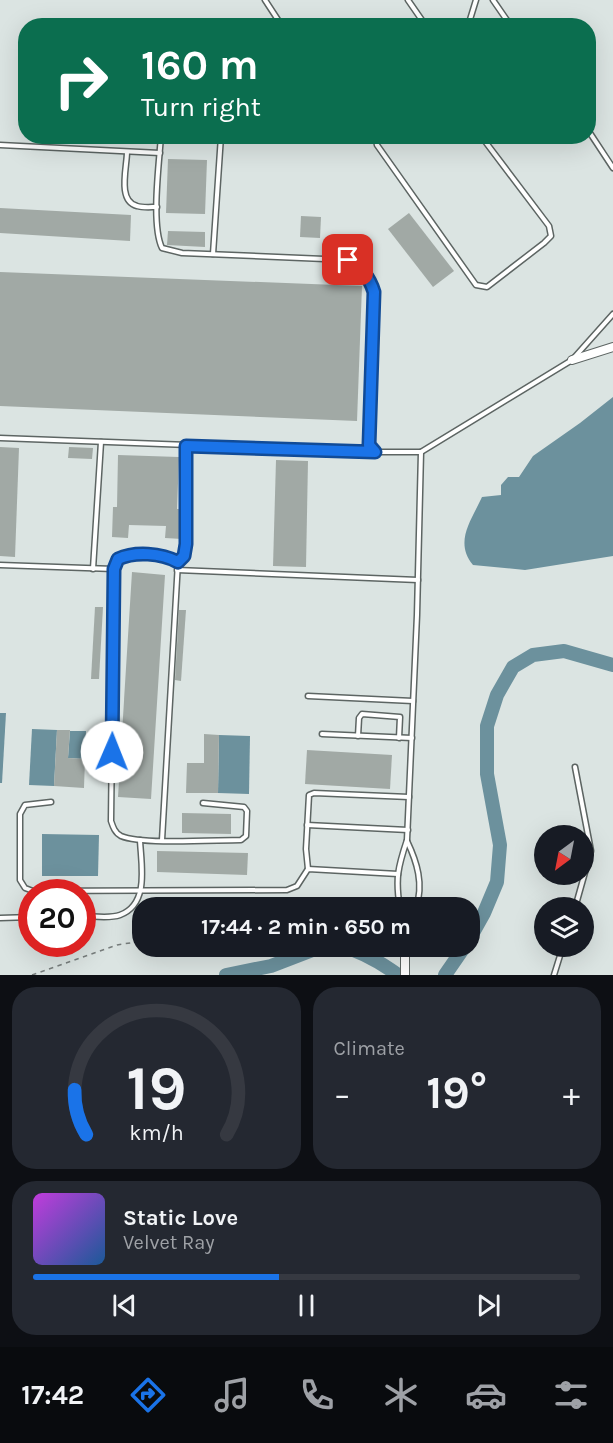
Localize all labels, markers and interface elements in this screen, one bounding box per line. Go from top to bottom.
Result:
text: 160 m [141,40,259,90]
icon: right [42,42,120,120]
text: Turn right [141,91,261,123]
pin [322,234,373,285]
icon: arrive [331,243,364,276]
position arrow [80,720,144,784]
north arrow [534,825,594,885]
map controls [534,825,594,957]
speed limit sign: 20 [18,879,96,957]
button: layers [534,897,594,957]
text: 17:44 · 2 min · 650 m [201,914,411,940]
text: Climate [334,1037,405,1060]
text: 19 [126,1052,186,1125]
text: 19° [426,1067,487,1119]
text: − [334,1075,351,1113]
text: + [563,1075,580,1113]
text: km/h [129,1120,183,1145]
text: Static Love [123,1205,238,1231]
text: Velvet Ray [123,1231,215,1254]
icon: previous [108,1289,141,1322]
icon: pause [290,1289,323,1322]
icon: next [472,1289,505,1322]
icon: directions [127,1374,169,1416]
icon: music [211,1374,253,1416]
icon: phone [296,1374,338,1416]
icon: climate [380,1374,422,1416]
icon: car [465,1374,507,1416]
icon: filters [550,1374,592,1416]
text: 17:42 [21,1379,84,1411]

